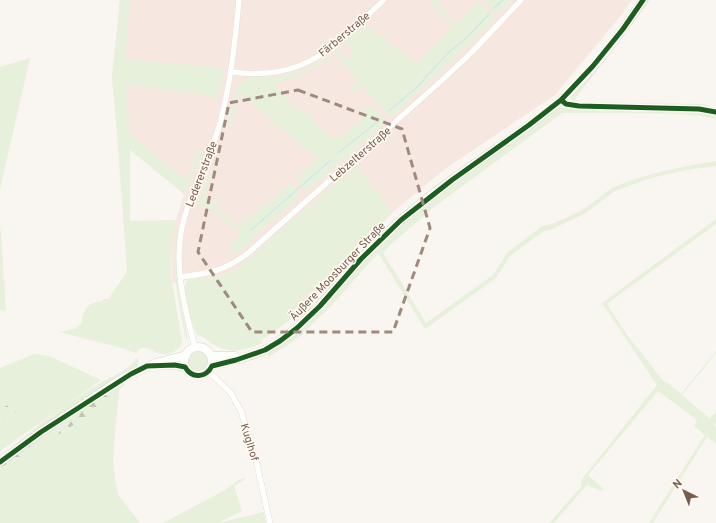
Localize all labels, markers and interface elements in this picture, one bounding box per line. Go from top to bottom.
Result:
street label: Färberstraße [316,9,373,60]
street label: Lebzelterstraße [327,124,394,185]
street label: Ledererstraße [183,139,221,209]
street label: Äußere Moosburger Straße [286,219,389,324]
street label: Kuglhof [237,422,261,463]
north arrow [664,471,704,511]
text: N [670,477,686,492]

